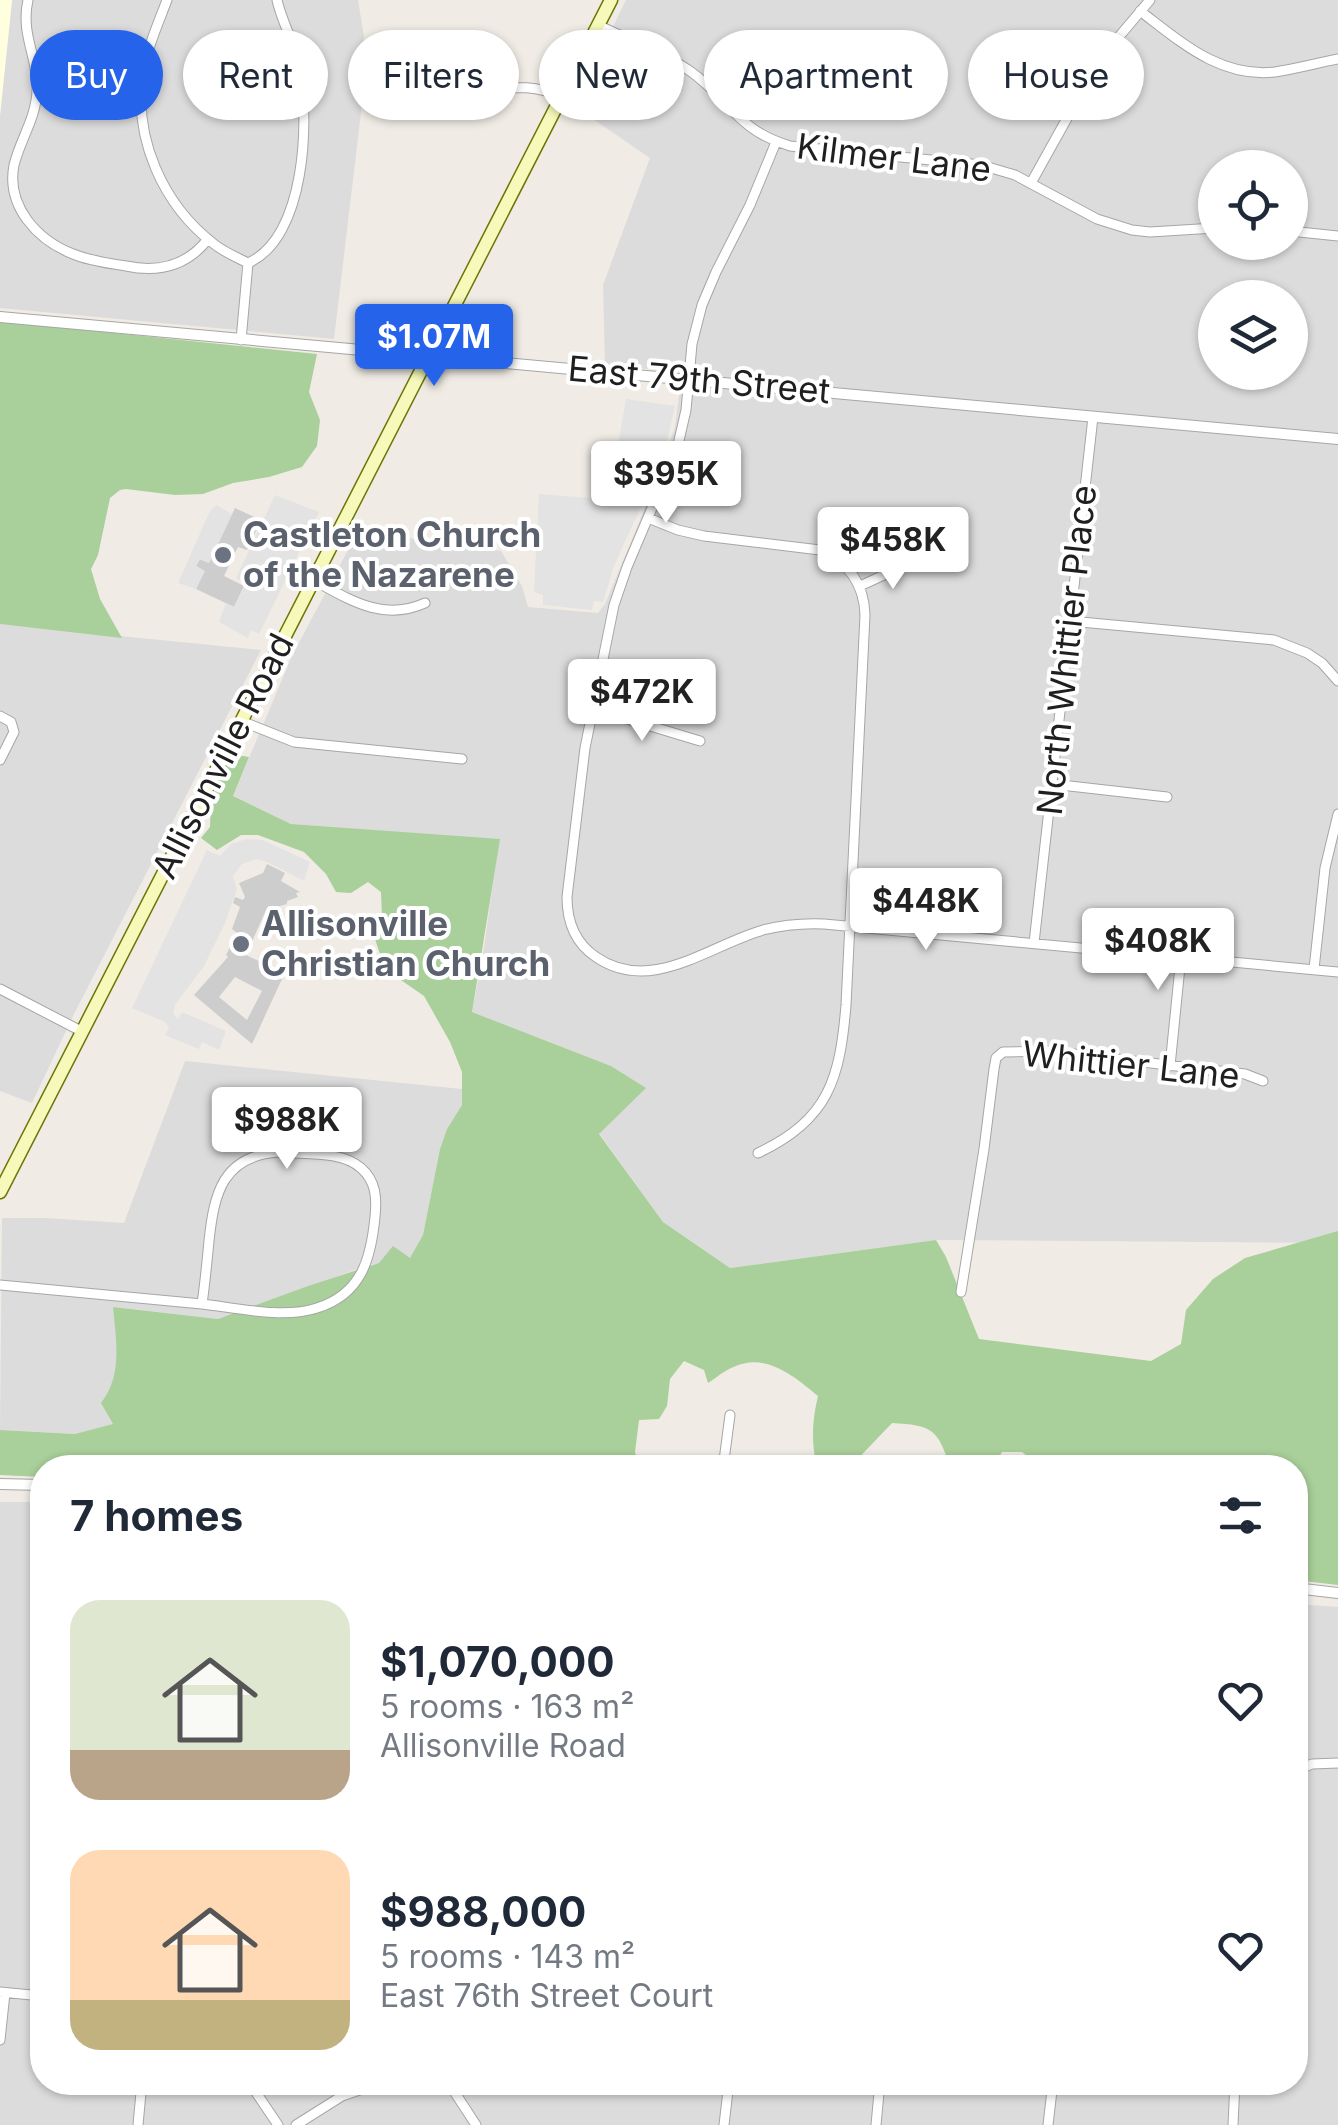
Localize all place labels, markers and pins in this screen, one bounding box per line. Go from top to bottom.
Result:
pin: $1.07M [353,304,515,389]
pin: $395K [596,441,736,526]
pin: $458K [823,507,963,592]
place label: Castleton Church of the Nazarene [243,513,541,595]
marker: Castleton Church of the Nazarene [212,544,234,566]
pin: $472K [572,659,712,744]
pin: $448K [856,868,996,953]
place label: Allisonville Christian Church [261,902,550,984]
pin: $408K [1088,908,1228,993]
marker: Allisonville Christian Church [230,933,252,955]
pin: $988K [217,1087,357,1172]

